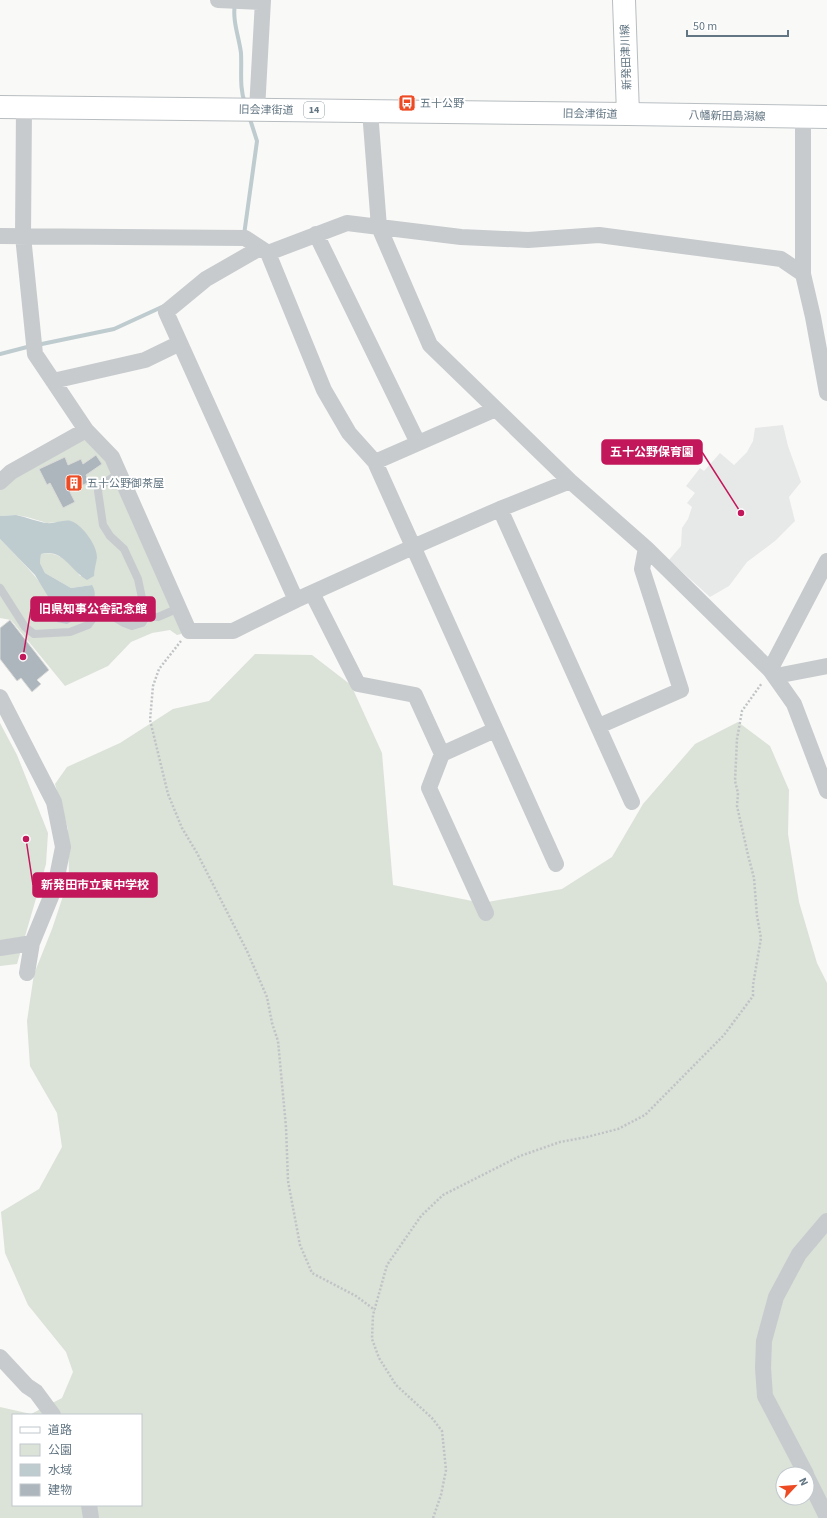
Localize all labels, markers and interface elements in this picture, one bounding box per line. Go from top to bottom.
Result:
scale bar [687,12,788,38]
text: 50 m [693,18,717,35]
street label: 新発田津川線 [617,24,635,90]
bus stop icon: 五十公野 [397,93,417,113]
place label: 五十公野 [420,96,464,111]
street label: 旧会津街道 [238,102,294,118]
road number: 14 [304,102,324,118]
street label: 旧会津街道 [562,106,618,122]
street label: 八幡新田島潟線 [688,108,766,124]
callout: 五十公野保育園 [602,440,702,464]
text: 五十公野保育園 [610,444,694,461]
building icon: 五十公野御茶屋 [64,473,84,493]
place label: 五十公野御茶屋 [87,476,164,491]
callout: 旧県知事公舎記念館 [31,597,155,621]
text: 旧県知事公舎記念館 [39,601,147,618]
callout: 新発田市立東中学校 [33,873,157,897]
text: 新発田市立東中学校 [41,877,149,894]
legend [12,1414,142,1506]
text: 道路 [48,1422,72,1439]
text: 公園 [48,1442,72,1459]
text: 水域 [48,1462,72,1479]
north arrow [775,1466,815,1506]
text: N [795,1475,812,1488]
text: 建物 [48,1482,72,1499]

